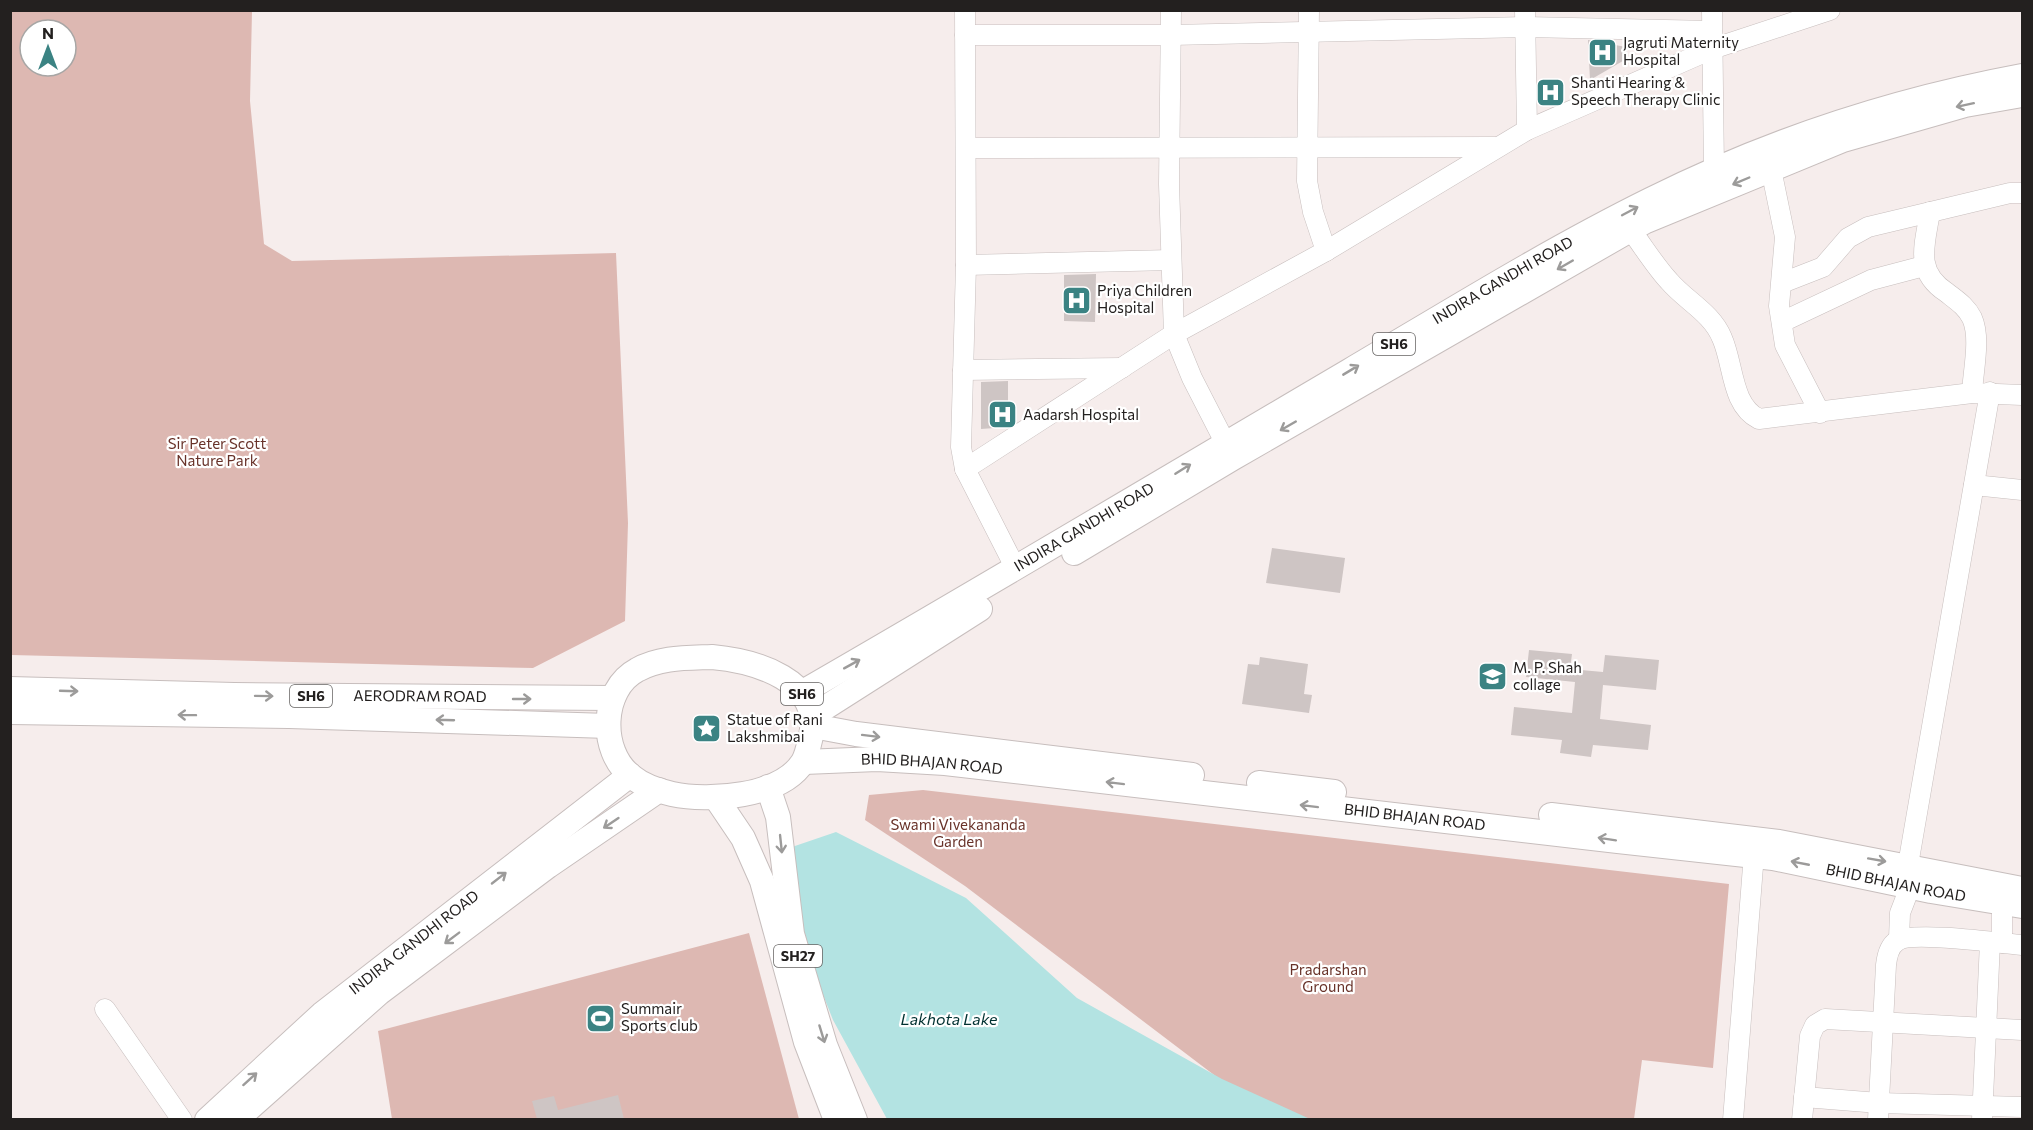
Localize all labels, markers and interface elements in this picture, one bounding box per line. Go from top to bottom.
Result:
north arrow [18,18,78,78]
text: N [42,23,54,42]
place label: Jagruti Maternity Hospital [1623,33,1739,68]
hospital icon: Jagruti Maternity Hospital [1586,36,1618,68]
place label: Shanti Hearing & Speech Therapy Clinic [1571,73,1720,108]
hospital icon: Shanti Hearing & Speech Therapy Clinic [1534,76,1566,108]
one-way arrow [1956,100,1975,111]
one-way arrow [1732,176,1751,187]
one-way arrow [1620,205,1638,216]
street label: INDIRA GANDHI ROAD [1429,232,1576,327]
one-way arrow [1557,260,1574,272]
place label: Priya Children Hospital [1097,281,1192,316]
hospital icon: Priya Children Hospital [1060,284,1092,316]
road number: SH6 [1373,333,1415,355]
one-way arrow [1342,363,1359,375]
hospital icon: Aadarsh Hospital [986,399,1018,431]
place label: Aadarsh Hospital [1023,405,1139,423]
one-way arrow [1280,421,1297,433]
park label: Sir Peter Scott Nature Park [168,434,266,469]
one-way arrow [1174,463,1191,475]
street label: INDIRA GANDHI ROAD [1011,478,1157,575]
one-way arrow [843,658,860,670]
place label: M. P. Shah collage [1513,658,1582,693]
school or university icon: M. P. Shah collage [1476,661,1508,693]
road number: SH6 [781,683,823,705]
one-way arrow [58,685,78,697]
road number: SH6 [290,685,332,707]
street label: AERODRAM ROAD [353,686,487,705]
one-way arrow [253,690,273,702]
one-way arrow [511,693,531,705]
one-way arrow [178,709,198,721]
place label: Statue of Rani Lakshmibai [727,710,823,745]
place icon: Statue of Rani Lakshmibai [690,713,722,745]
one-way arrow [435,715,455,726]
one-way arrow [860,731,880,742]
street label: BHID BHAJAN ROAD [860,749,1004,778]
one-way arrow [1106,777,1126,788]
street label: BHID BHAJAN ROAD [1343,799,1487,834]
one-way arrow [1299,800,1319,811]
park label: Swami Vivekananda Garden [891,815,1025,850]
one-way arrow [602,817,619,830]
one-way arrow [776,833,787,853]
one-way arrow [1597,834,1617,845]
one-way arrow [1867,855,1886,866]
one-way arrow [1791,857,1810,868]
street label: BHID BHAJAN ROAD [1824,859,1967,905]
one-way arrow [491,872,507,885]
street label: INDIRA GANDHI ROAD [345,886,482,998]
one-way arrow [445,931,461,944]
road number: SH27 [774,945,822,967]
park label: Pradarshan Ground [1289,960,1367,995]
place label: Summair Sports club [621,999,698,1034]
sports icon: Summair Sports club [584,1002,616,1034]
water label: Lakhota Lake [901,1009,998,1028]
one-way arrow [817,1024,828,1043]
one-way arrow [242,1072,257,1086]

